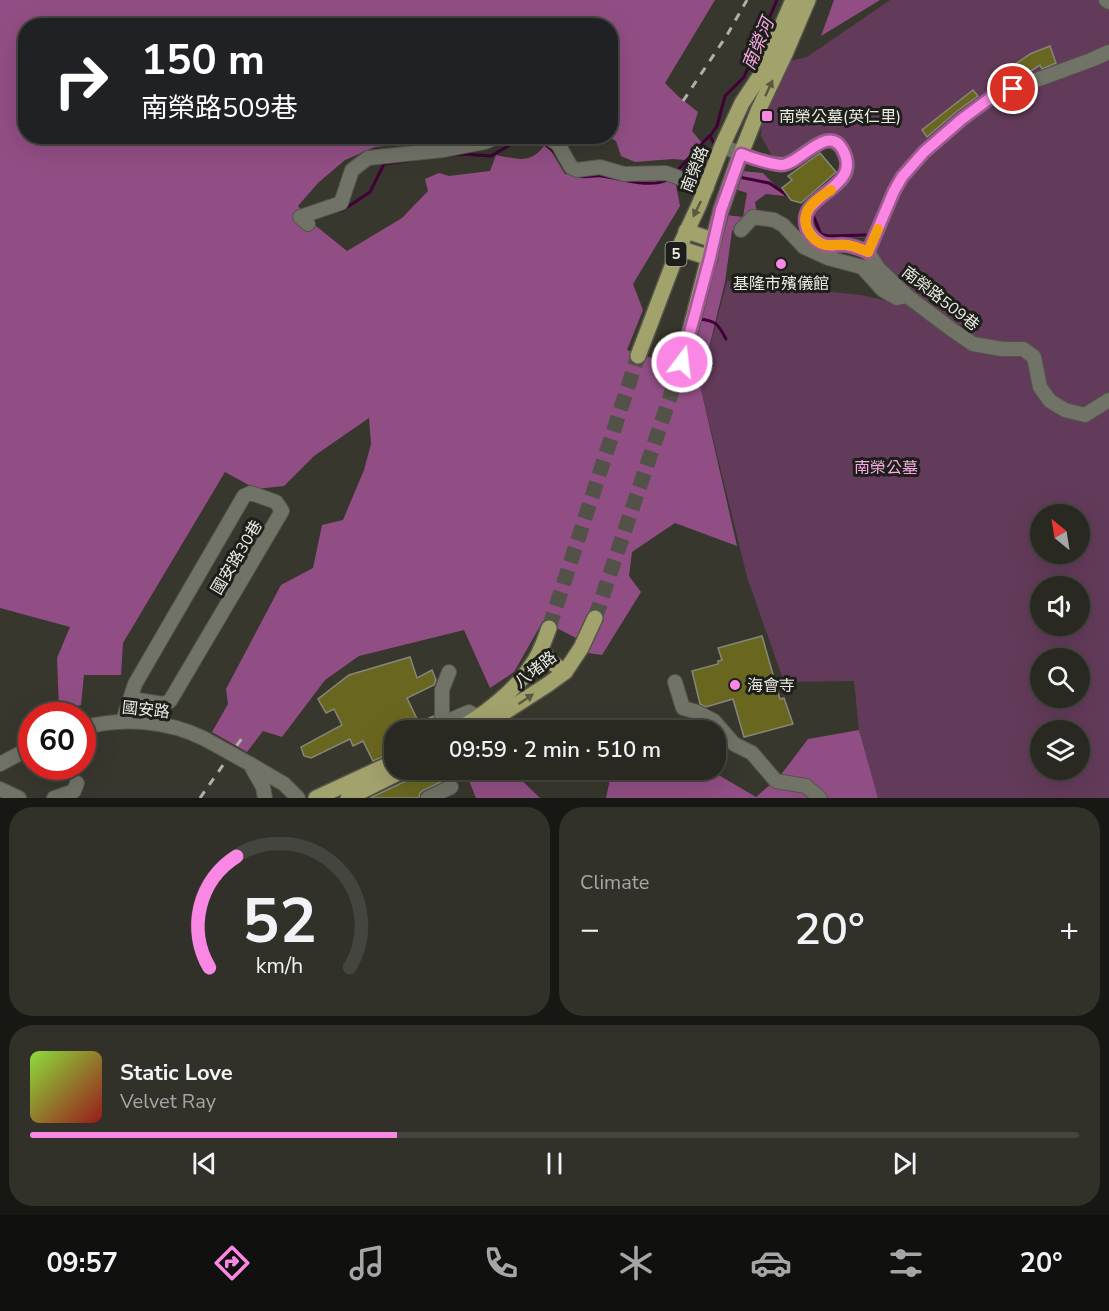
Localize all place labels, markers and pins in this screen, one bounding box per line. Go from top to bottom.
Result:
pin [987,63,1038,114]
place label: 南榮公墓(英仁里) [779,106,901,128]
marker: 南榮公墓(英仁里) [760,109,774,123]
marker: 基隆市殯儀館 [774,257,788,271]
place label: 基隆市殯儀館 [733,273,829,295]
place label: 海會寺 [747,675,795,697]
marker: 海會寺 [728,678,742,692]

